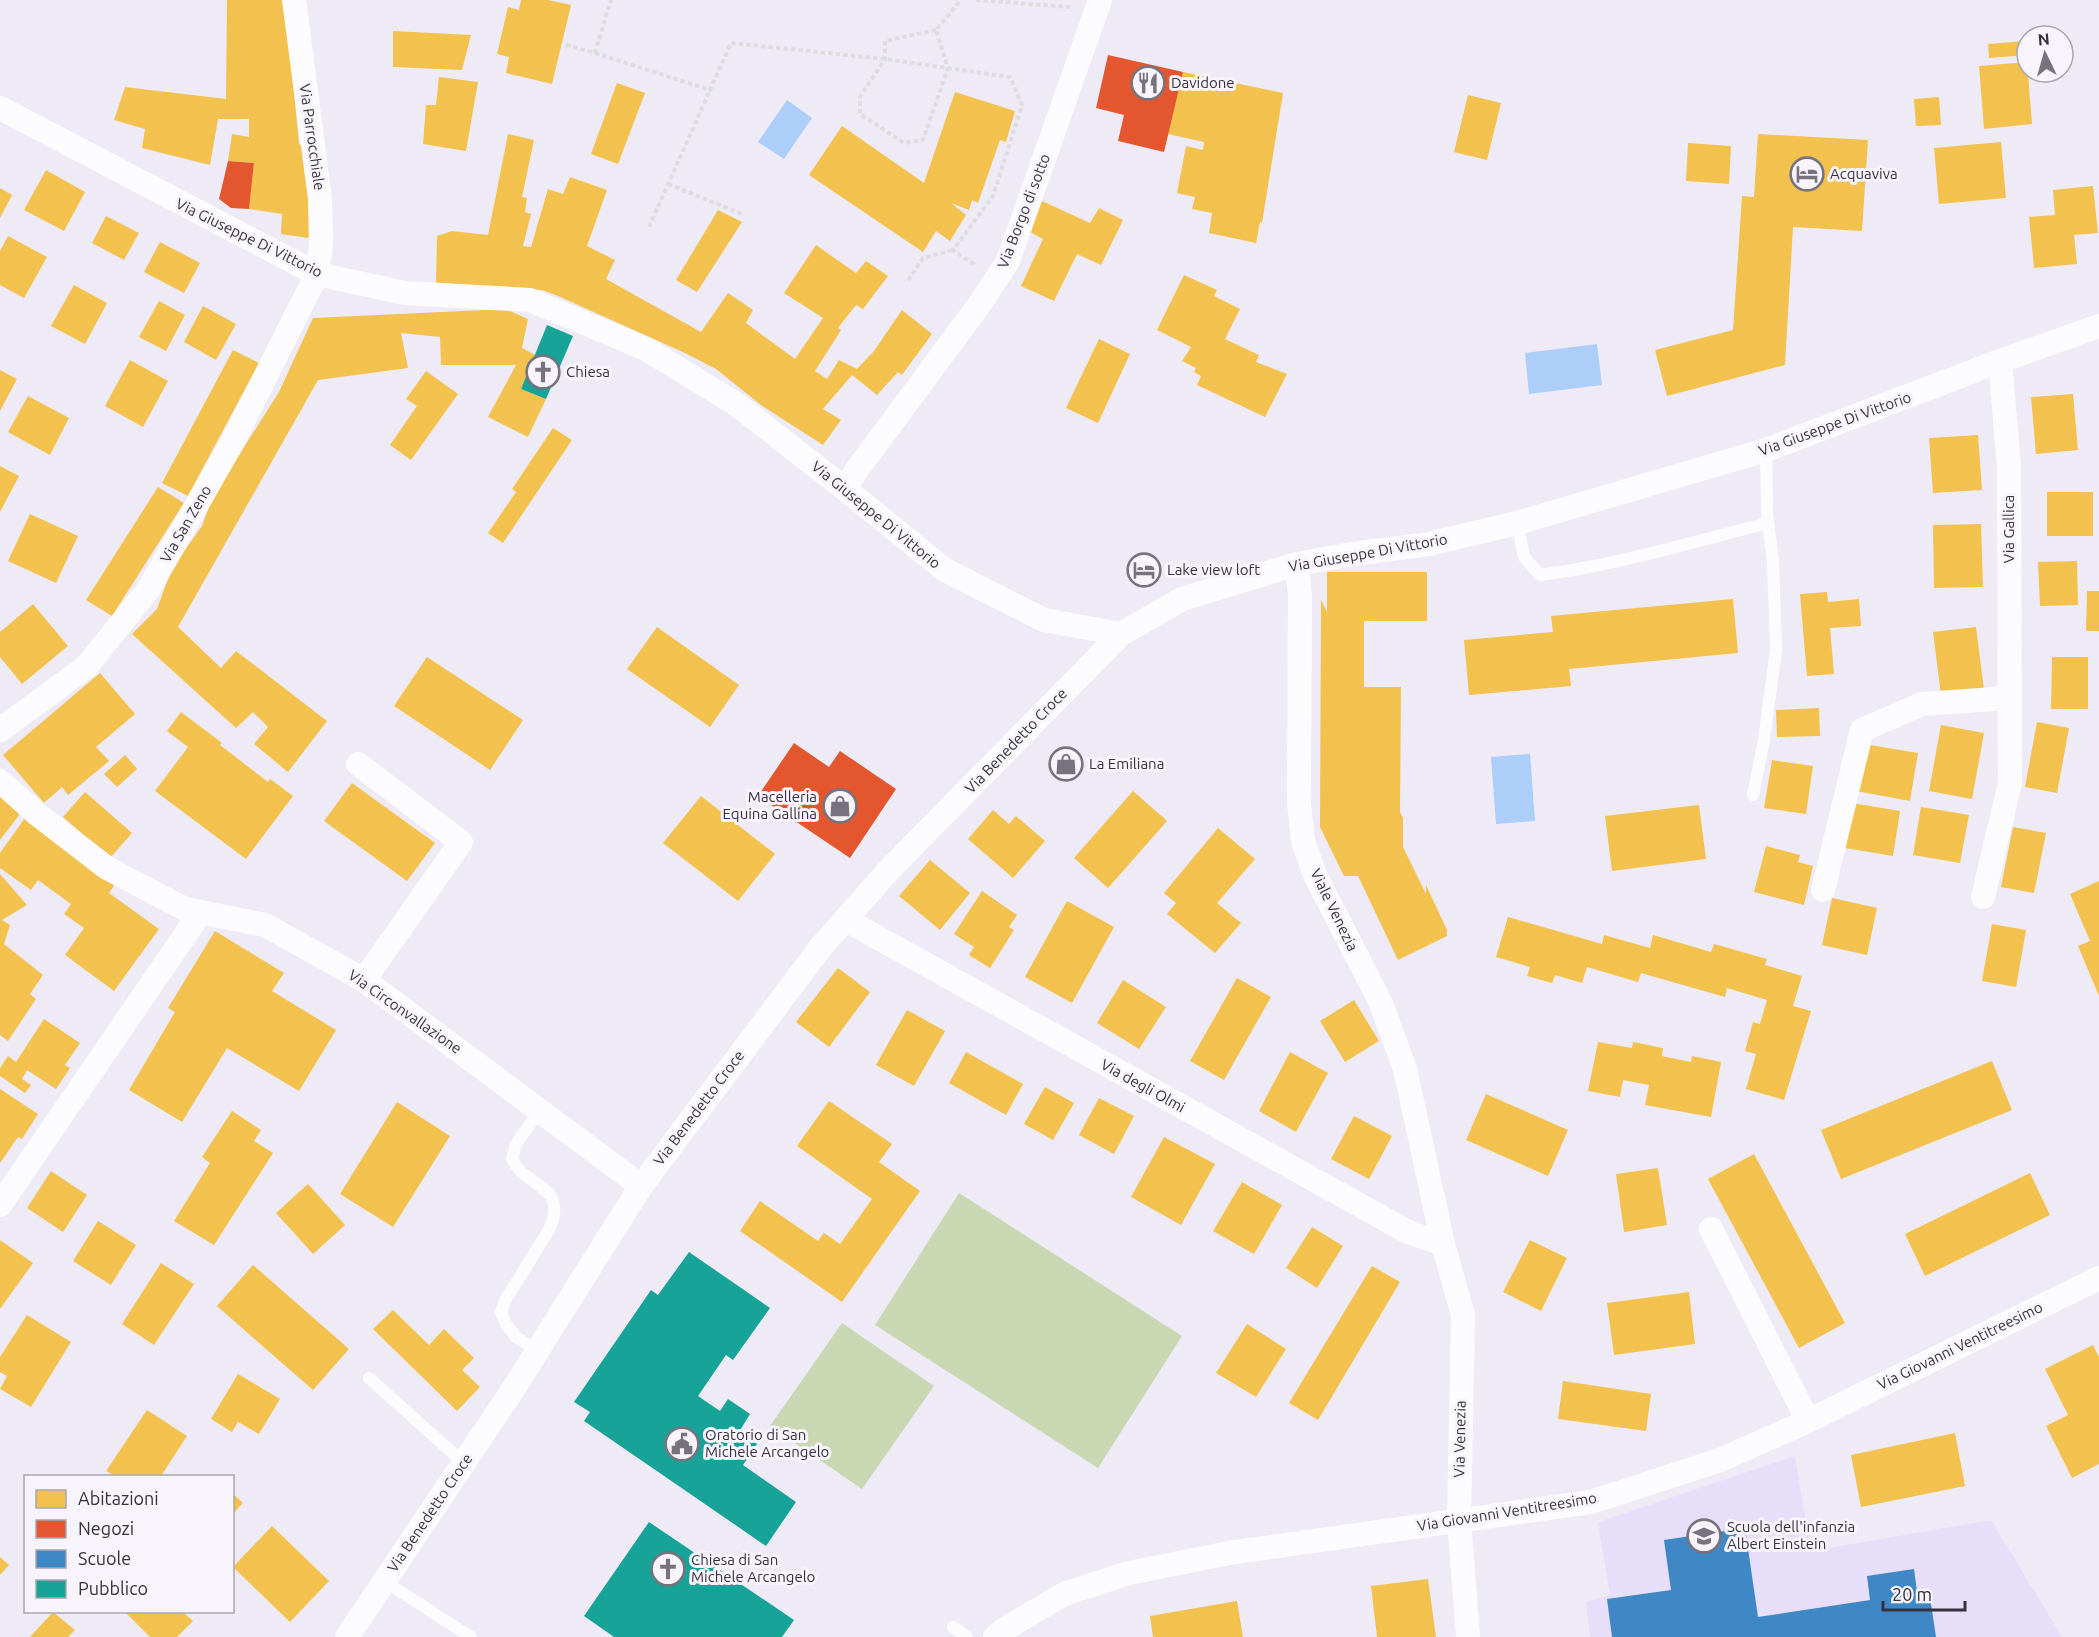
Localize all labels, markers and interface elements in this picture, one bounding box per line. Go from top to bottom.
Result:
north arrow [2015,24,2075,84]
text: N [2037,30,2050,49]
restaurant icon: Davidone [1130,65,1166,101]
place label: Davidone [1171,74,1235,91]
street label: Via Parrocchiale [297,83,328,191]
street label: Via Borgo di sotto [994,151,1053,270]
hotel icon: Acquaviva [1789,156,1825,192]
place label: Acquaviva [1830,165,1898,182]
street label: Via Giuseppe Di Vittorio [173,195,325,280]
church icon: Chiesa [525,354,561,390]
place label: Chiesa [566,363,610,380]
street label: Via Giuseppe Di Vittorio [1756,388,1913,459]
street label: Via Giuseppe Di Vittorio [808,457,944,572]
street label: Via San Zeno [157,482,215,565]
street label: Via Gallica [2000,495,2017,563]
street label: Via Giuseppe Di Vittorio [1287,530,1449,575]
hotel icon: Lake view loft [1126,552,1162,588]
place label: Lake view loft [1167,561,1260,578]
street label: Via Benedetto Croce [961,685,1070,797]
shop icon: La Emiliana [1048,746,1084,782]
place label: La Emiliana [1089,755,1164,772]
place label: Macelleria Equina Gallina [722,788,817,822]
shop icon: Macelleria Equina Gallina [822,788,858,824]
street label: Viale Venezia [1307,866,1362,954]
street label: Via Circonvallazione [345,966,465,1057]
street label: Via Benedetto Croce [650,1047,747,1168]
street label: Via degli Olmi [1098,1055,1188,1116]
street label: Via Giovanni Ventitreesimo [1874,1298,2045,1393]
street label: Via Venezia [1450,1400,1469,1478]
public building icon: Oratorio di San Michele Arcangelo [664,1426,700,1462]
place label: Oratorio di San Michele Arcangelo [705,1426,829,1460]
street label: Via Benedetto Croce [384,1450,476,1575]
legend [24,1475,234,1613]
text: Abitazioni [78,1488,159,1508]
street label: Via Giovanni Ventitreesimo [1416,1489,1598,1534]
text: Negozi [78,1518,134,1538]
school or university icon: Scuola dell'infanzia Albert Einstein [1686,1518,1722,1554]
place label: Scuola dell'infanzia Albert Einstein [1727,1518,1855,1552]
text: Scuole [78,1548,131,1568]
church icon: Chiesa di San Michele Arcangelo [650,1551,686,1587]
place label: Chiesa di San Michele Arcangelo [691,1551,815,1585]
scale bar [1883,1574,1966,1612]
text: Pubblico [78,1578,148,1598]
text: 20 m [1892,1584,1932,1604]

